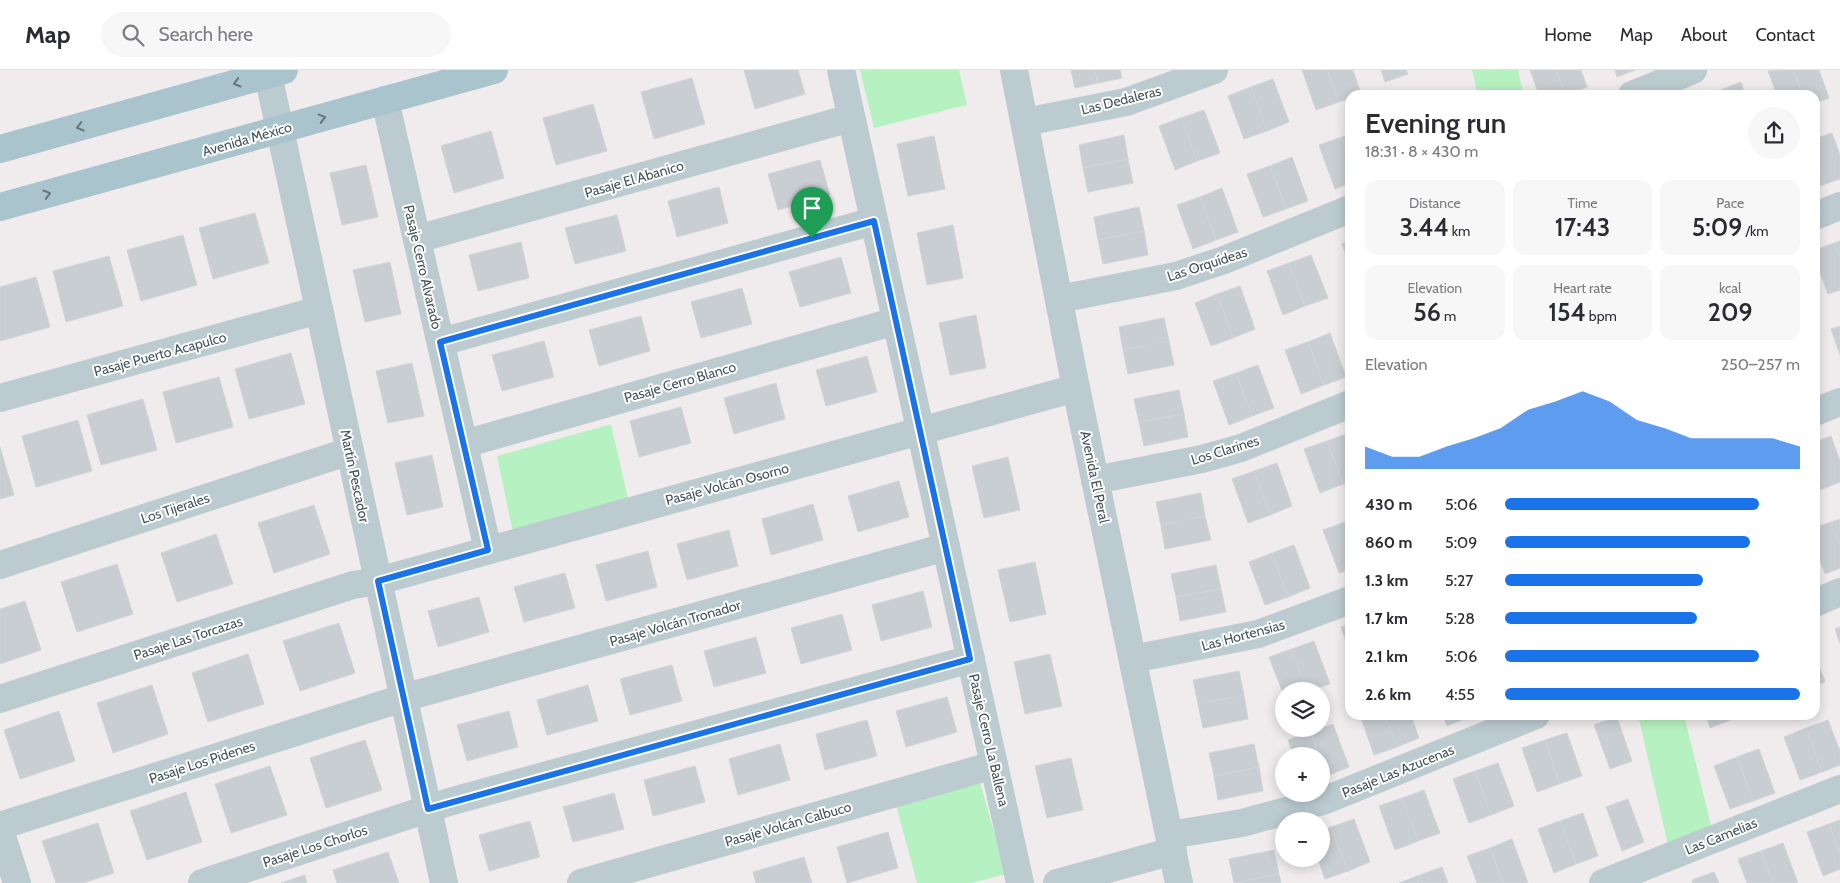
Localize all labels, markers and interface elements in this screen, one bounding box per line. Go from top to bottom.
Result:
search box [101,12,451,57]
text: Map [25,20,71,49]
icon: search [119,21,147,49]
text: Search here [159,23,253,46]
text: Home [1544,24,1592,46]
text: Map [1620,24,1653,46]
text: About [1681,24,1727,46]
text: Contact [1755,24,1815,46]
one-way arrow [232,77,241,88]
street label: Las Dedaleras [1079,81,1163,119]
text: Evening run [1365,106,1506,140]
button: share [1748,107,1800,159]
one-way arrow [317,113,325,123]
street label: Avenida México [200,118,294,160]
one-way arrow [77,121,85,131]
text: 18:31 · 8 × 430 m [1365,142,1478,161]
street label: Pasaje El Abanico [582,156,686,202]
pin [791,187,833,238]
one-way arrow [43,189,51,200]
icon: arrive [798,194,826,222]
text: Distance [1409,194,1461,212]
text: Time [1568,194,1597,212]
text: Pace [1716,194,1744,212]
street label: Pasaje Cerro Alvarado [400,203,446,331]
text: 3.44 [1399,212,1449,242]
text: 17:43 [1555,212,1610,242]
text: 5:09 [1692,212,1742,242]
text: km [1449,222,1470,240]
text: /km [1742,222,1769,240]
street label: Las Orquídeas [1165,243,1250,285]
text: Elevation [1407,279,1462,297]
text: Heart rate [1553,279,1612,297]
text: kcal [1719,279,1741,297]
text: 56 [1413,297,1441,327]
text: 154 [1548,297,1586,327]
text: 209 [1708,297,1753,327]
text: m [1441,307,1456,325]
text: bpm [1586,307,1617,325]
street label: Pasaje Puerto Acapulco [92,328,229,380]
text: Elevation [1365,355,1428,374]
text: 250–257 m [1721,355,1800,374]
street label: Pasaje Cerro Blanco [622,357,738,407]
street label: Martín Pescador [336,428,374,525]
street label: Avenida El Peral [1076,429,1114,526]
street label: Los Clarines [1189,431,1261,469]
street label: Pasaje Volcán Osorno [663,459,791,509]
street label: Los Tijerales [138,488,212,528]
text: 430 m [1365,495,1412,514]
text: 5:06 [1445,495,1477,514]
text: 860 m [1365,533,1412,552]
text: 5:09 [1445,533,1477,552]
text: 1.3 km [1365,571,1408,590]
text: 5:27 [1445,571,1473,590]
street label: Pasaje Volcán Tronador [607,595,743,650]
text: 1.7 km [1365,609,1408,628]
text: 5:28 [1445,609,1475,628]
street label: Pasaje Las Torcazas [131,612,245,664]
street label: Las Hortensias [1199,615,1287,655]
text: 2.1 km [1365,647,1408,666]
text: 5:06 [1445,647,1477,666]
street label: Pasaje Cerro La Ballena [965,672,1013,808]
map controls [1275,682,1330,867]
button: layers [1275,682,1330,737]
text: 2.6 km [1365,685,1411,704]
text: 4:55 [1445,685,1475,704]
street label: Pasaje Los Pidenes [147,736,258,788]
street label: Pasaje Las Azucenas [1339,740,1457,802]
button: + [1275,747,1330,802]
street label: Pasaje Volcán Calbuco [723,797,854,851]
button: − [1275,812,1330,867]
street label: Las Camelias [1682,813,1760,859]
street label: Pasaje Los Chorlos [260,821,370,871]

